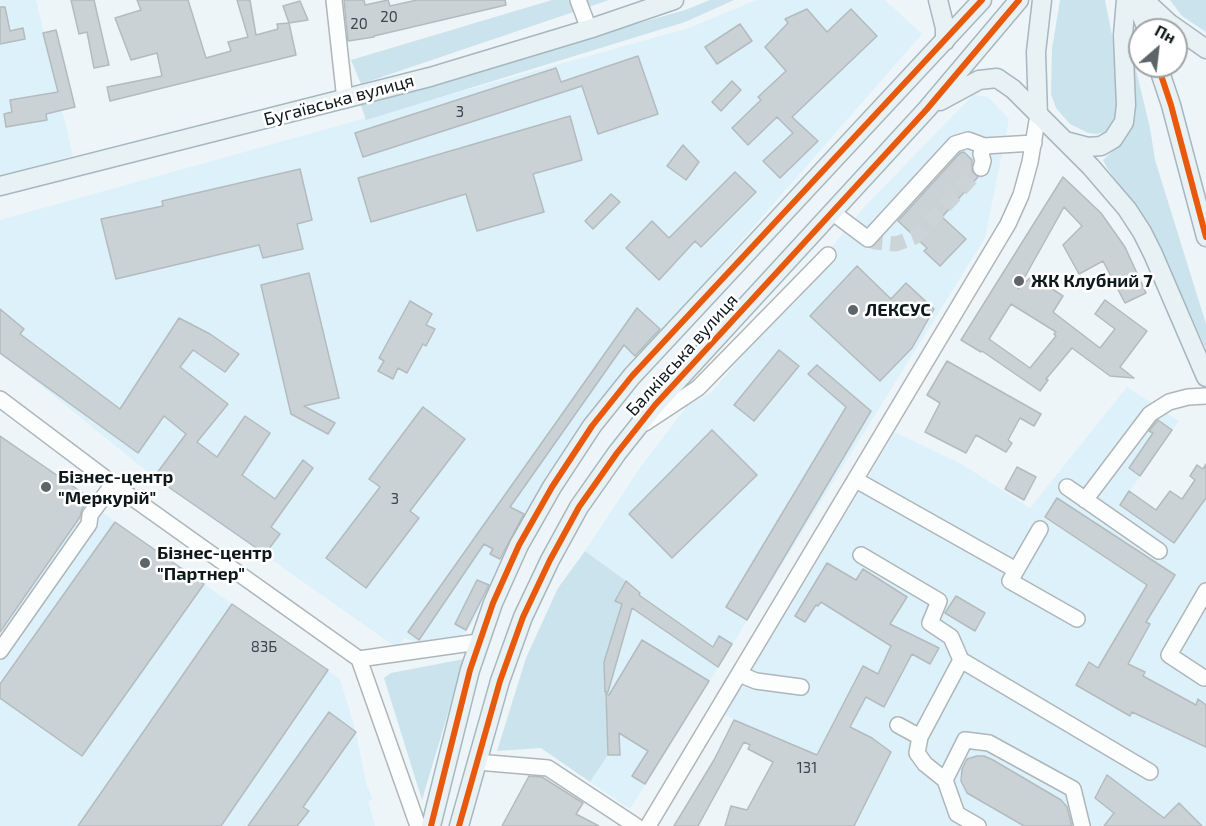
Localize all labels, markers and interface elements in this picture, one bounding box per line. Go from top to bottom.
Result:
house number: 20 [380,8,398,26]
house number: 20 [350,15,368,33]
north arrow [1128,18,1188,78]
text: Пн [1152,20,1179,47]
street label: Бугаївська вулиця [261,70,417,130]
house number: 3 [456,103,464,121]
place label: ЖК Клубний 7 [1031,270,1153,292]
marker: ЖК Клубний 7 [1012,274,1026,288]
street label: Балківська вулиця [622,290,742,420]
place label: ЛЕКСУС [865,299,931,321]
marker: ЛЕКСУС [846,303,860,317]
place label: Бізнес-центр "Меркурій" [58,466,173,508]
marker: Бізнес-центр "Меркурій" [39,480,53,494]
house number: 3 [391,490,399,508]
place label: Бізнес-центр "Партнер" [157,542,272,584]
marker: Бізнес-центр "Партнер" [138,556,152,570]
house number: 83Б [251,638,277,656]
house number: 131 [797,759,817,777]

